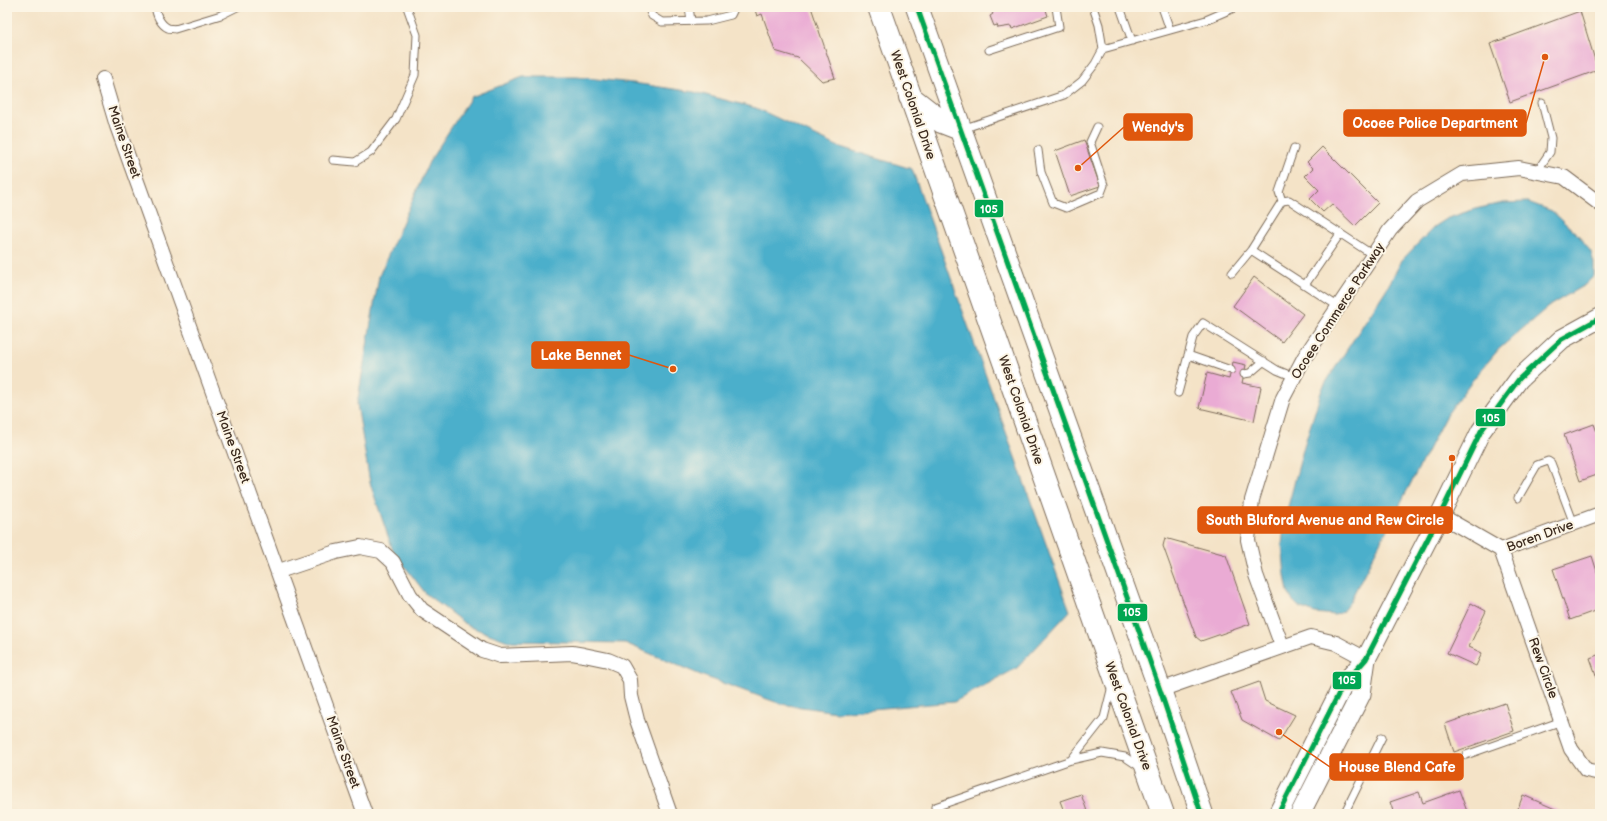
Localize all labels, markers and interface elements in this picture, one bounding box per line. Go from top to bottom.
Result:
street label: West Colonial Drive [887,48,939,162]
street label: Maine Street [104,104,144,180]
callout: Ocoee Police Department [1344,110,1526,136]
callout: Wendy's [1124,114,1192,140]
text: Ocoee Police Department [1352,115,1518,132]
text: Wendy's [1132,119,1184,136]
line badge: 105 [974,199,1004,218]
text: 105 [980,203,999,216]
street label: Ocoee Commerce Parkway [1288,240,1388,382]
callout: Lake Bennet [532,342,629,368]
text: Lake Bennet [540,347,622,364]
street label: West Colonial Drive [995,353,1047,467]
line badge: 105 [1475,408,1506,427]
street label: Maine Street [213,409,253,485]
text: 105 [1482,412,1501,425]
callout: South Bluford Avenue and Rew Circle [1198,507,1452,533]
text: South Bluford Avenue and Rew Circle [1206,512,1444,529]
street label: Boren Drive [1504,516,1576,555]
line badge: 105 [1117,603,1148,622]
text: 105 [1123,606,1142,619]
street label: Rew Circle [1525,636,1561,701]
street label: West Colonial Drive [1101,660,1155,773]
line badge: 105 [1332,671,1362,690]
text: 105 [1338,674,1357,687]
street label: Maine Street [323,714,363,790]
callout: House Blend Cafe [1330,754,1463,780]
text: House Blend Cafe [1339,759,1455,776]

